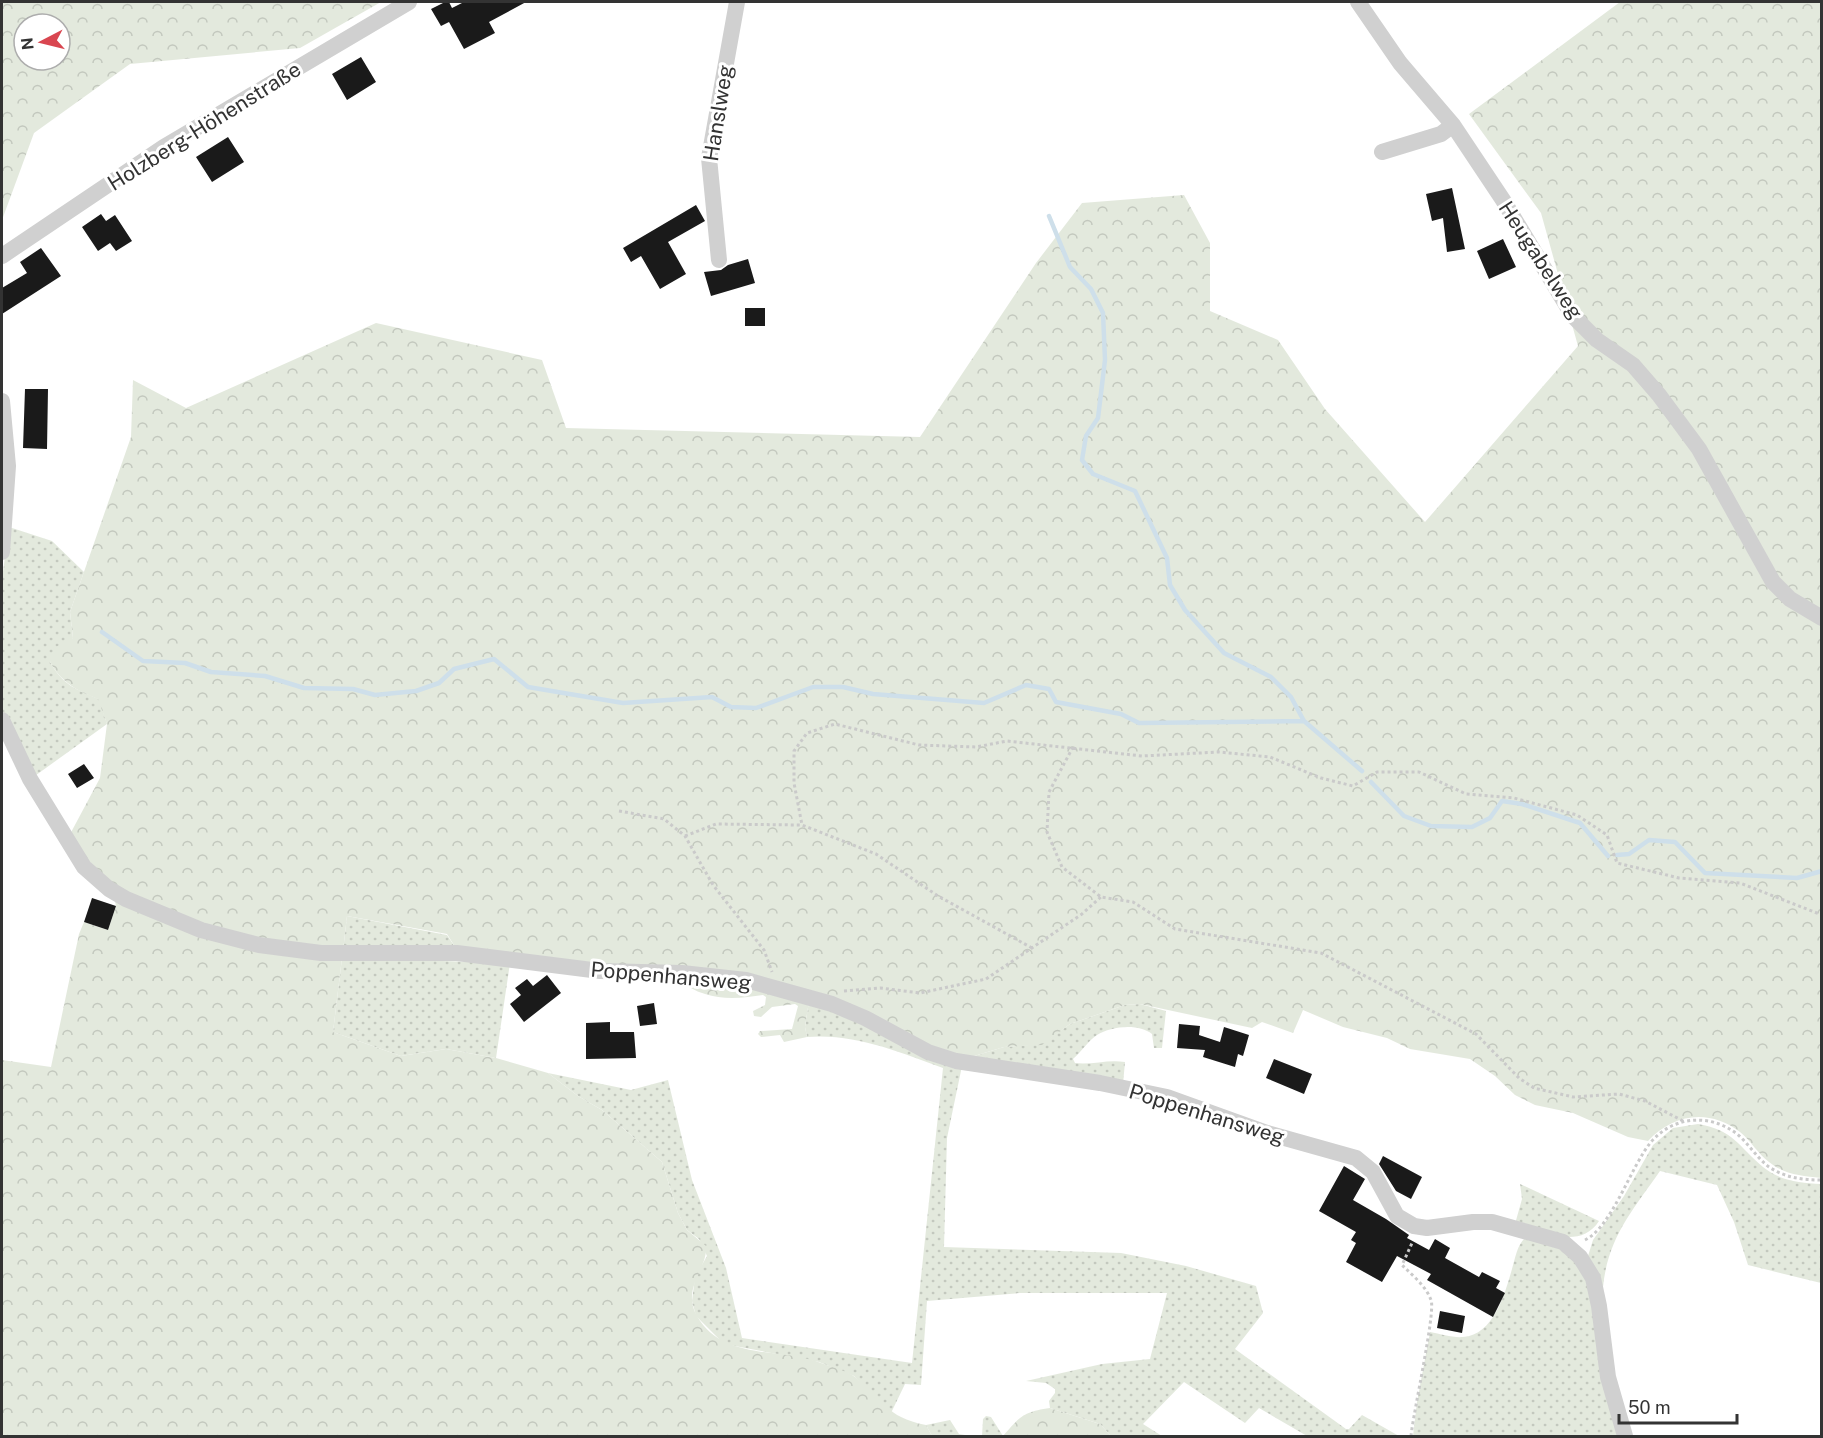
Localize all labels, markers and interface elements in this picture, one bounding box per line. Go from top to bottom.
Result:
north arrow [12,12,72,72]
text: N [17,36,38,51]
street label: Holzberg-Höhenstraße [103,56,305,196]
street label: Hanslweg [698,63,738,163]
street label: Heugabelweg [1494,196,1588,324]
street label: Poppenhansweg [589,957,753,995]
street label: Poppenhansweg [1126,1078,1288,1150]
scale bar [1619,1387,1738,1425]
text: 50 m [1628,1397,1671,1418]

